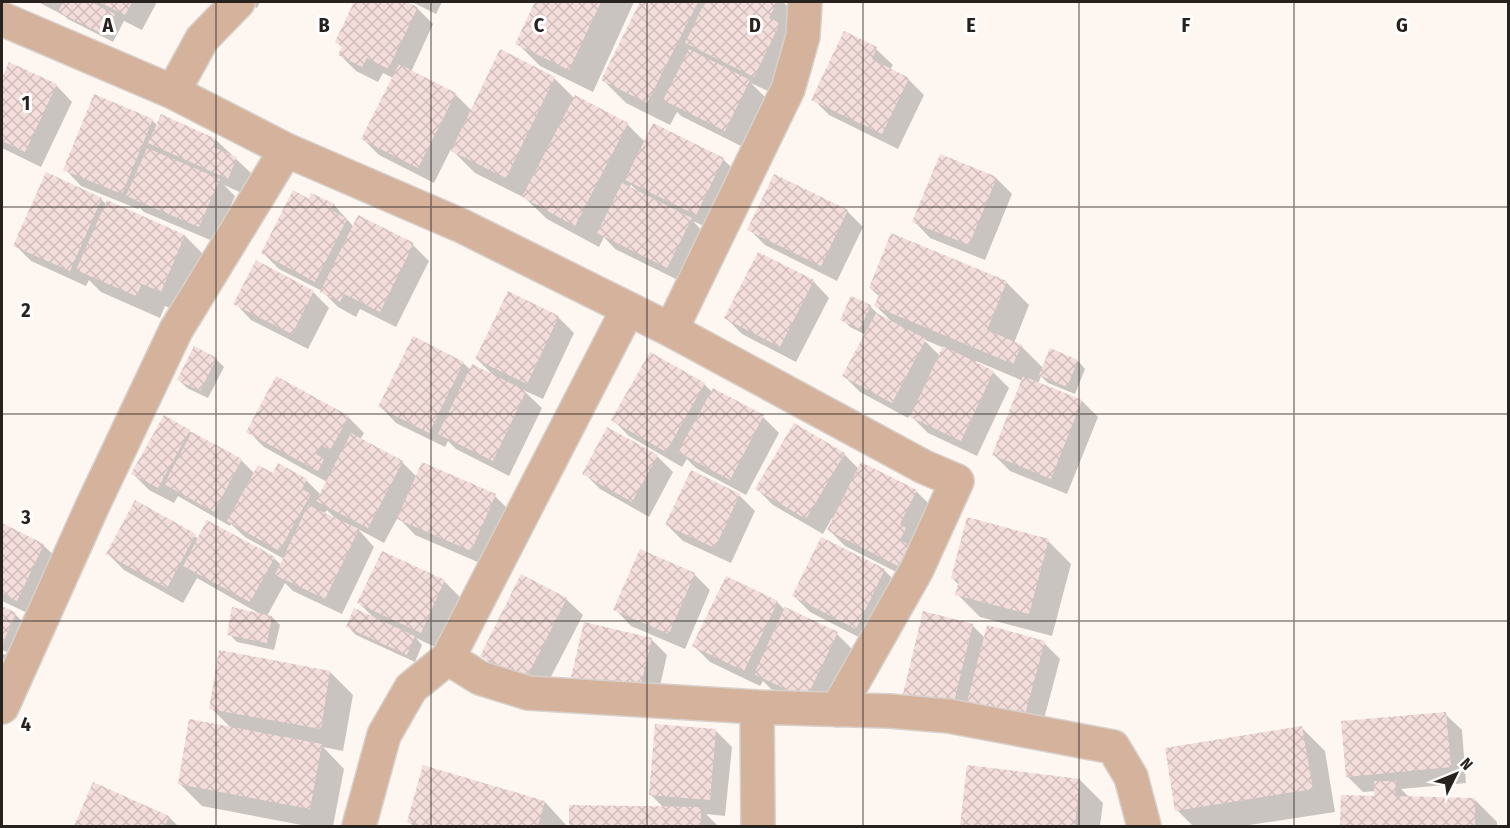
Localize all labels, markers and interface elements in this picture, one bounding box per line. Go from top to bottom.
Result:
text: A [102,13,115,37]
text: B [318,13,330,37]
text: C [534,13,545,37]
text: D [749,13,761,37]
text: E [966,13,976,37]
text: F [1182,13,1191,37]
text: G [1396,13,1408,37]
text: 1 [22,91,30,115]
text: 2 [20,298,31,322]
text: 3 [20,505,31,529]
text: 4 [21,712,31,736]
north arrow [1426,744,1486,804]
text: N [1456,754,1477,774]

